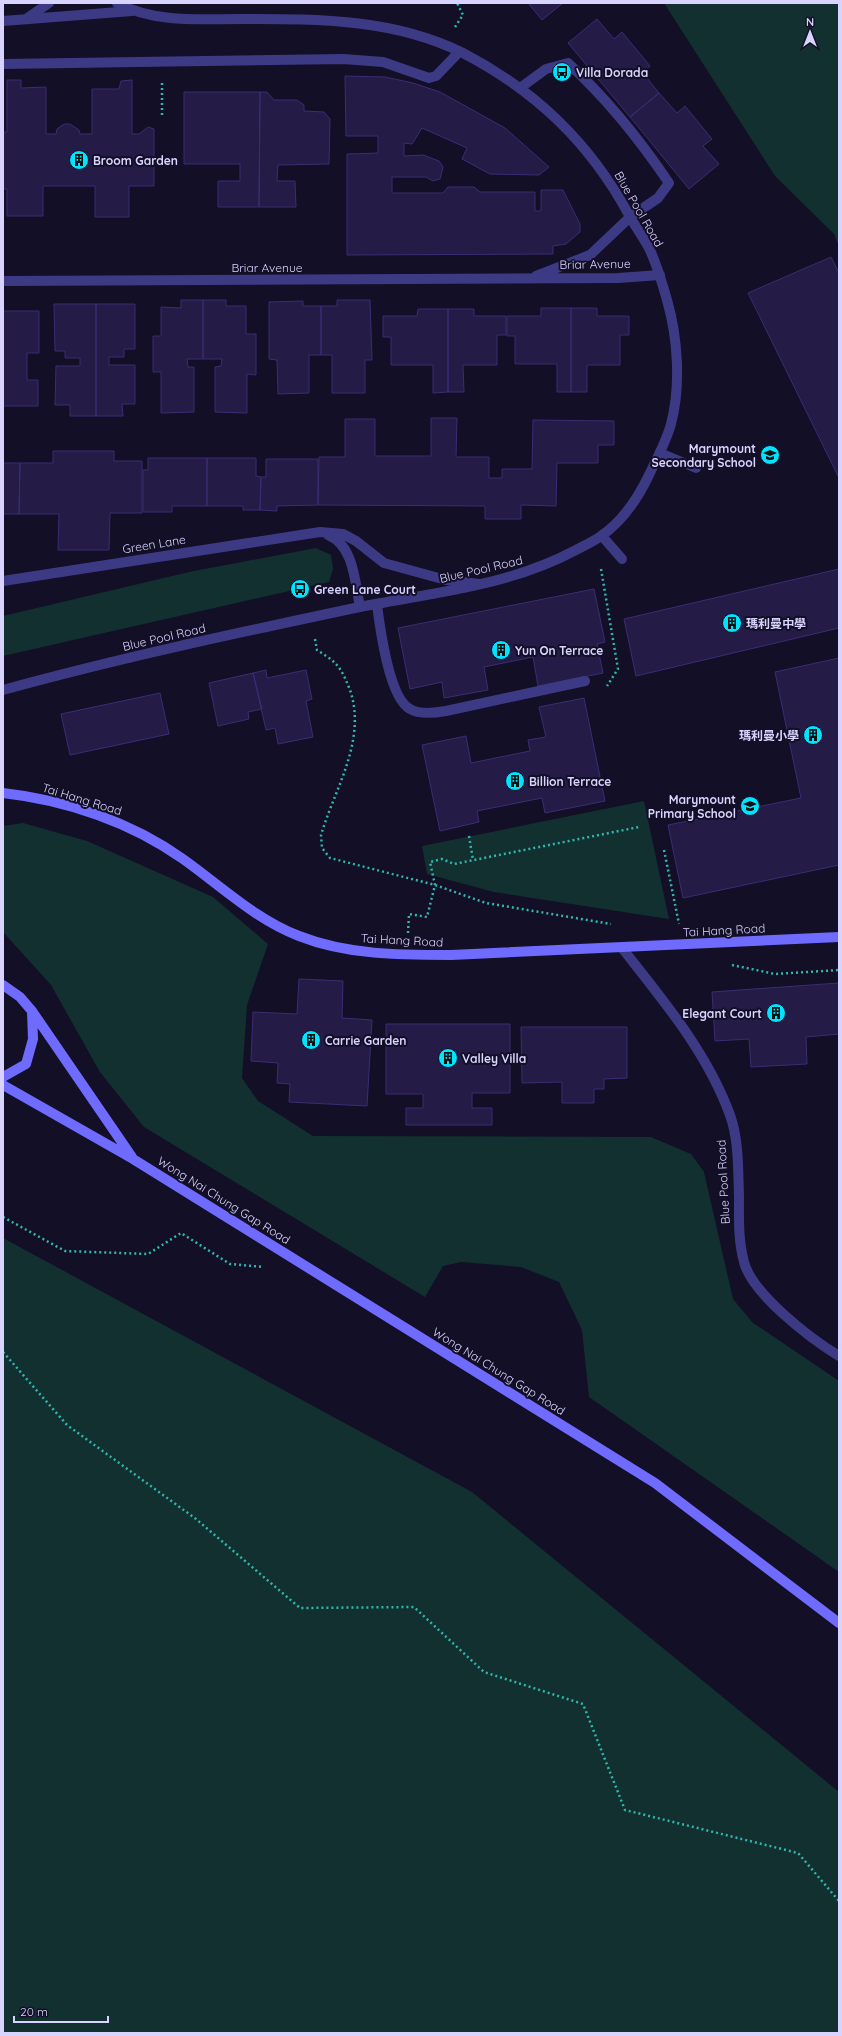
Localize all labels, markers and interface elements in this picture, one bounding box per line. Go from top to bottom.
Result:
north arrow [790,12,830,52]
text: N [806,15,814,29]
bus stop icon: Villa Dorada [551,61,573,83]
place label: Villa Dorada [576,65,648,80]
building icon: Broom Garden [68,149,90,171]
place label: Broom Garden [93,153,178,168]
street label: Blue Pool Road [611,169,667,249]
street label: Briar Avenue [559,256,631,272]
street label: Briar Avenue [231,260,303,275]
place label: Marymount Secondary School [652,441,756,470]
school or university icon: Marymount Secondary School [759,444,781,466]
street label: Green Lane [121,532,187,556]
street label: Blue Pool Road [438,552,524,586]
bus stop icon: Green Lane Court [289,578,311,600]
place label: Green Lane Court [314,582,416,597]
building icon: 瑪利曼中學 [721,612,743,634]
place label: 瑪利曼中學 [746,616,806,631]
street label: Blue Pool Road [121,620,207,654]
building icon: Yun On Terrace [490,639,512,661]
place label: Yun On Terrace [515,643,603,658]
building icon: 瑪利曼小學 [802,724,824,746]
place label: 瑪利曼小學 [739,728,799,743]
building icon: Billion Terrace [504,770,526,792]
place label: Billion Terrace [529,774,611,789]
street label: Tai Hang Road [40,780,124,818]
place label: Marymount Primary School [648,792,736,821]
school or university icon: Marymount Primary School [739,795,761,817]
street label: Tai Hang Road [682,920,766,940]
street label: Tai Hang Road [360,930,444,950]
building icon: Elegant Court [765,1002,787,1024]
place label: Elegant Court [682,1006,762,1021]
building icon: Carrie Garden [300,1029,322,1051]
place label: Carrie Garden [325,1033,407,1048]
building icon: Valley Villa [437,1047,459,1069]
place label: Valley Villa [462,1051,526,1066]
street label: Blue Pool Road [713,1139,733,1225]
street label: Wong Nai Chung Gap Road [155,1153,293,1247]
street label: Wong Nai Chung Gap Road [430,1324,568,1418]
scale bar [14,1998,108,2024]
text: 20 m [20,2004,48,2019]

